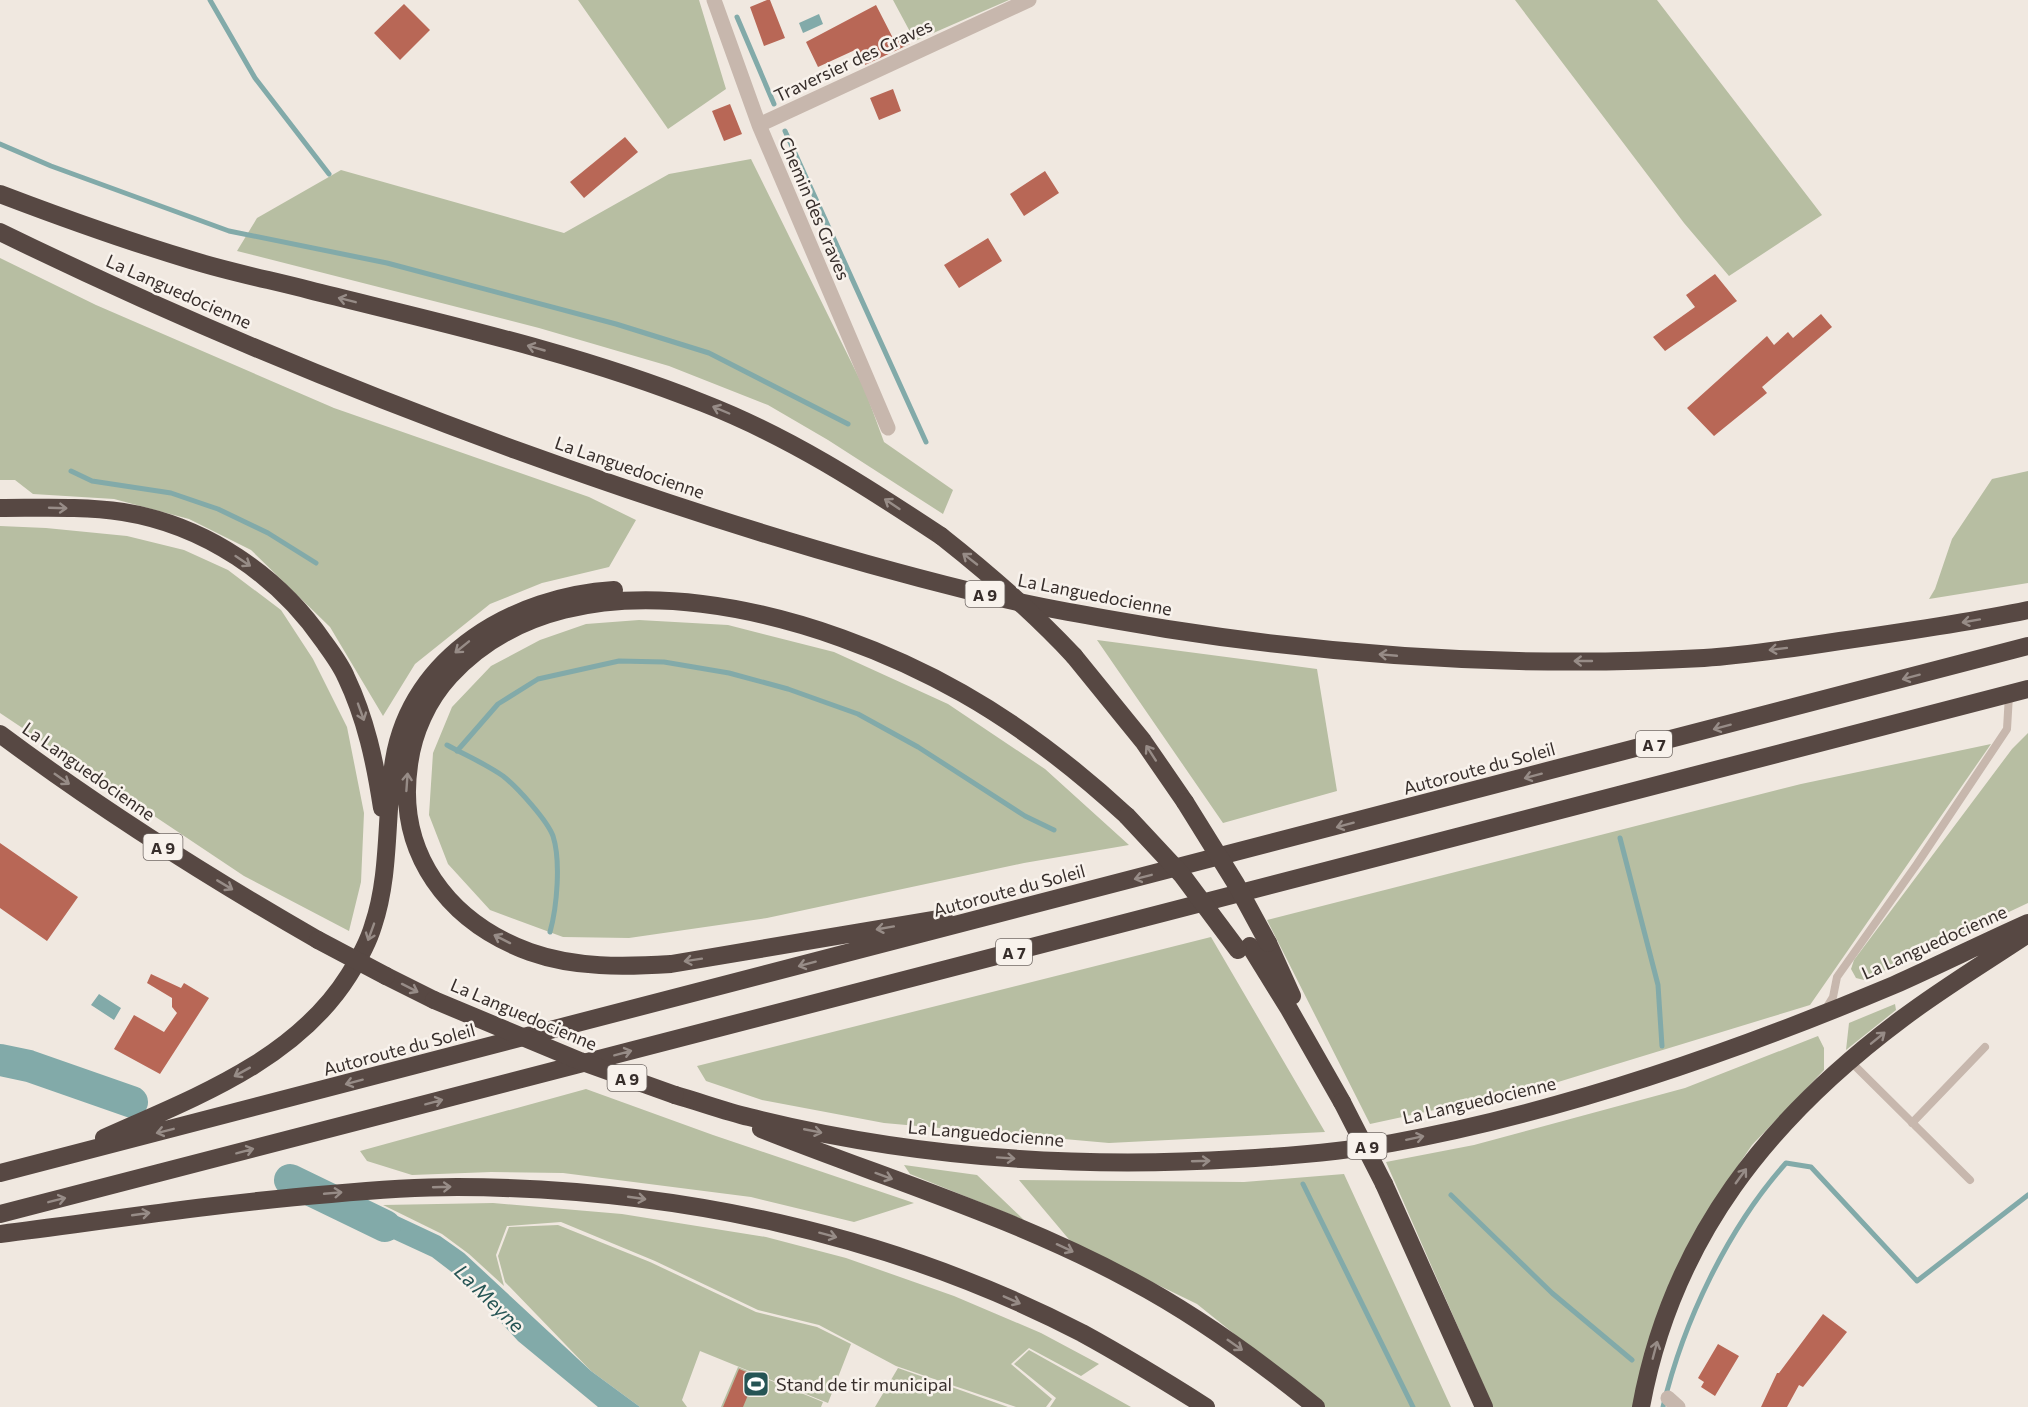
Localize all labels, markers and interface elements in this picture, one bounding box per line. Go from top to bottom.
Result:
street label: Traversier des Graves [770,14,936,106]
street label: Chemin des Graves [775,133,855,283]
street label: La Languedocienne [103,249,255,333]
one-way arrow [338,293,357,305]
one-way arrow [527,342,546,353]
one-way arrow [712,404,731,415]
street label: La Languedocienne [552,431,708,503]
one-way arrow [884,497,901,509]
one-way arrow [48,502,68,514]
one-way arrow [962,552,978,565]
one-way arrow [234,555,250,567]
street label: La Languedocienne [1016,568,1174,620]
road number: A 9 [966,581,1004,607]
one-way arrow [1961,616,1981,627]
one-way arrow [454,640,470,653]
one-way arrow [1768,644,1788,655]
one-way arrow [1379,649,1399,660]
one-way arrow [1574,655,1594,667]
one-way arrow [1901,672,1920,683]
one-way arrow [356,702,367,721]
street label: La Languedocienne [18,717,160,825]
one-way arrow [1713,721,1732,733]
road number: A 7 [1636,731,1672,757]
street label: Autoroute du Soleil [1400,737,1558,799]
one-way arrow [1145,745,1158,762]
one-way arrow [1524,770,1543,782]
one-way arrow [53,773,69,785]
one-way arrow [402,773,413,793]
one-way arrow [1335,820,1354,831]
road number: A 9 [144,834,182,860]
street label: Autoroute du Soleil [930,859,1088,921]
one-way arrow [1133,872,1152,883]
one-way arrow [216,880,233,892]
street label: La Languedocienne [1858,900,2010,984]
one-way arrow [364,922,375,941]
one-way arrow [876,923,895,934]
one-way arrow [494,933,512,944]
road number: A 7 [996,939,1032,965]
one-way arrow [683,955,703,966]
one-way arrow [798,959,817,971]
street label: La Languedocienne [448,973,600,1055]
one-way arrow [401,982,419,994]
street label: Autoroute du Soleil [320,1018,478,1080]
one-way arrow [1869,1032,1885,1045]
one-way arrow [613,1047,632,1058]
road number: A 9 [608,1065,646,1091]
one-way arrow [233,1067,251,1078]
street label: La Languedocienne [1400,1072,1558,1128]
one-way arrow [345,1077,364,1089]
one-way arrow [424,1096,443,1107]
street label: La Languedocienne [907,1115,1065,1151]
one-way arrow [156,1126,175,1137]
one-way arrow [803,1126,822,1137]
one-way arrow [1405,1131,1424,1143]
road number: A 9 [1348,1133,1386,1159]
one-way arrow [236,1144,255,1156]
one-way arrow [996,1152,1016,1163]
one-way arrow [1190,1156,1210,1167]
one-way arrow [1734,1169,1747,1185]
one-way arrow [875,1171,893,1182]
one-way arrow [432,1182,452,1193]
one-way arrow [323,1188,342,1199]
one-way arrow [626,1192,646,1203]
one-way arrow [47,1193,66,1205]
one-way arrow [131,1209,150,1220]
one-way arrow [818,1230,837,1241]
one-way arrow [1056,1243,1074,1255]
water label: La Meyne [450,1259,530,1337]
one-way arrow [1002,1295,1020,1306]
one-way arrow [1226,1339,1242,1351]
one-way arrow [1650,1341,1661,1360]
sports icon: Stand de tir municipal [741,1369,771,1399]
place label: Stand de tir municipal [776,1373,952,1395]

